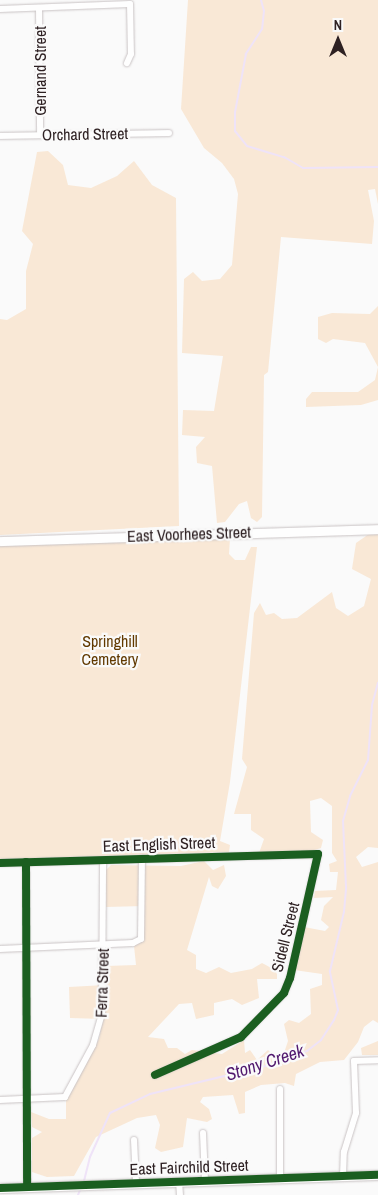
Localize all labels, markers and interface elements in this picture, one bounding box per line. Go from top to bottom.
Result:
north arrow [313,15,363,65]
text: N [334,16,342,34]
street label: Gernand Street [30,26,50,116]
street label: Orchard Street [42,124,128,144]
street label: East Voorhees Street [127,522,251,546]
park label: Springhill Cemetery [82,631,138,669]
street label: East English Street [103,832,215,856]
street label: Sidell Street [267,900,303,974]
street label: Ferra Street [91,948,113,1018]
water label: Stony Creek [223,1040,307,1086]
street label: East Fairchild Street [129,1155,249,1179]

